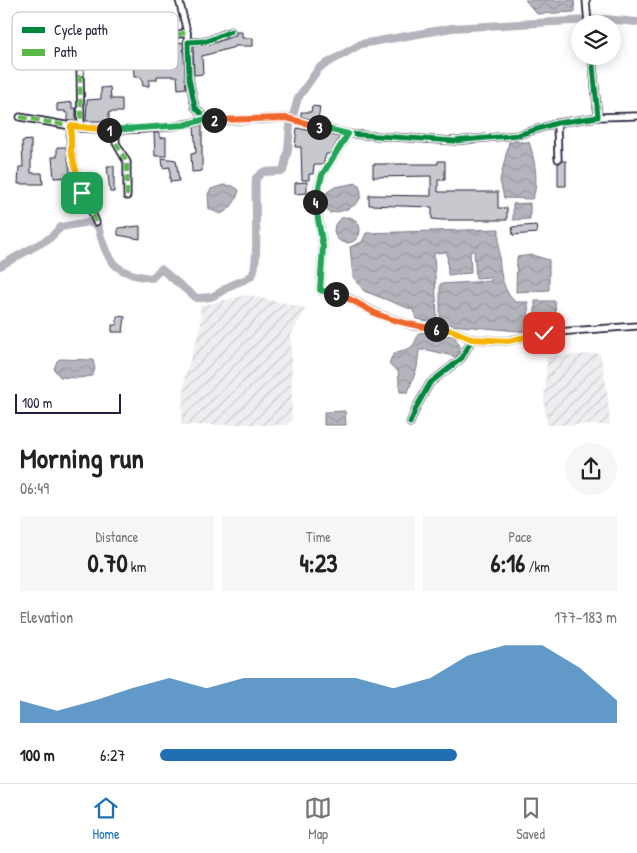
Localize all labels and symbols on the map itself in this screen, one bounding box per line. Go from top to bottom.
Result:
legend [12,12,178,70]
text: Cycle path [54,20,108,40]
text: Path [54,42,77,61]
pin: 2 [202,108,226,132]
pin: 3 [306,114,332,140]
pin: 1 [96,118,122,142]
pin [61,172,103,214]
pin: 4 [302,190,328,214]
pin: 5 [324,282,348,306]
pin [523,312,565,354]
pin: 6 [424,316,448,342]
scale bar [15,390,121,414]

